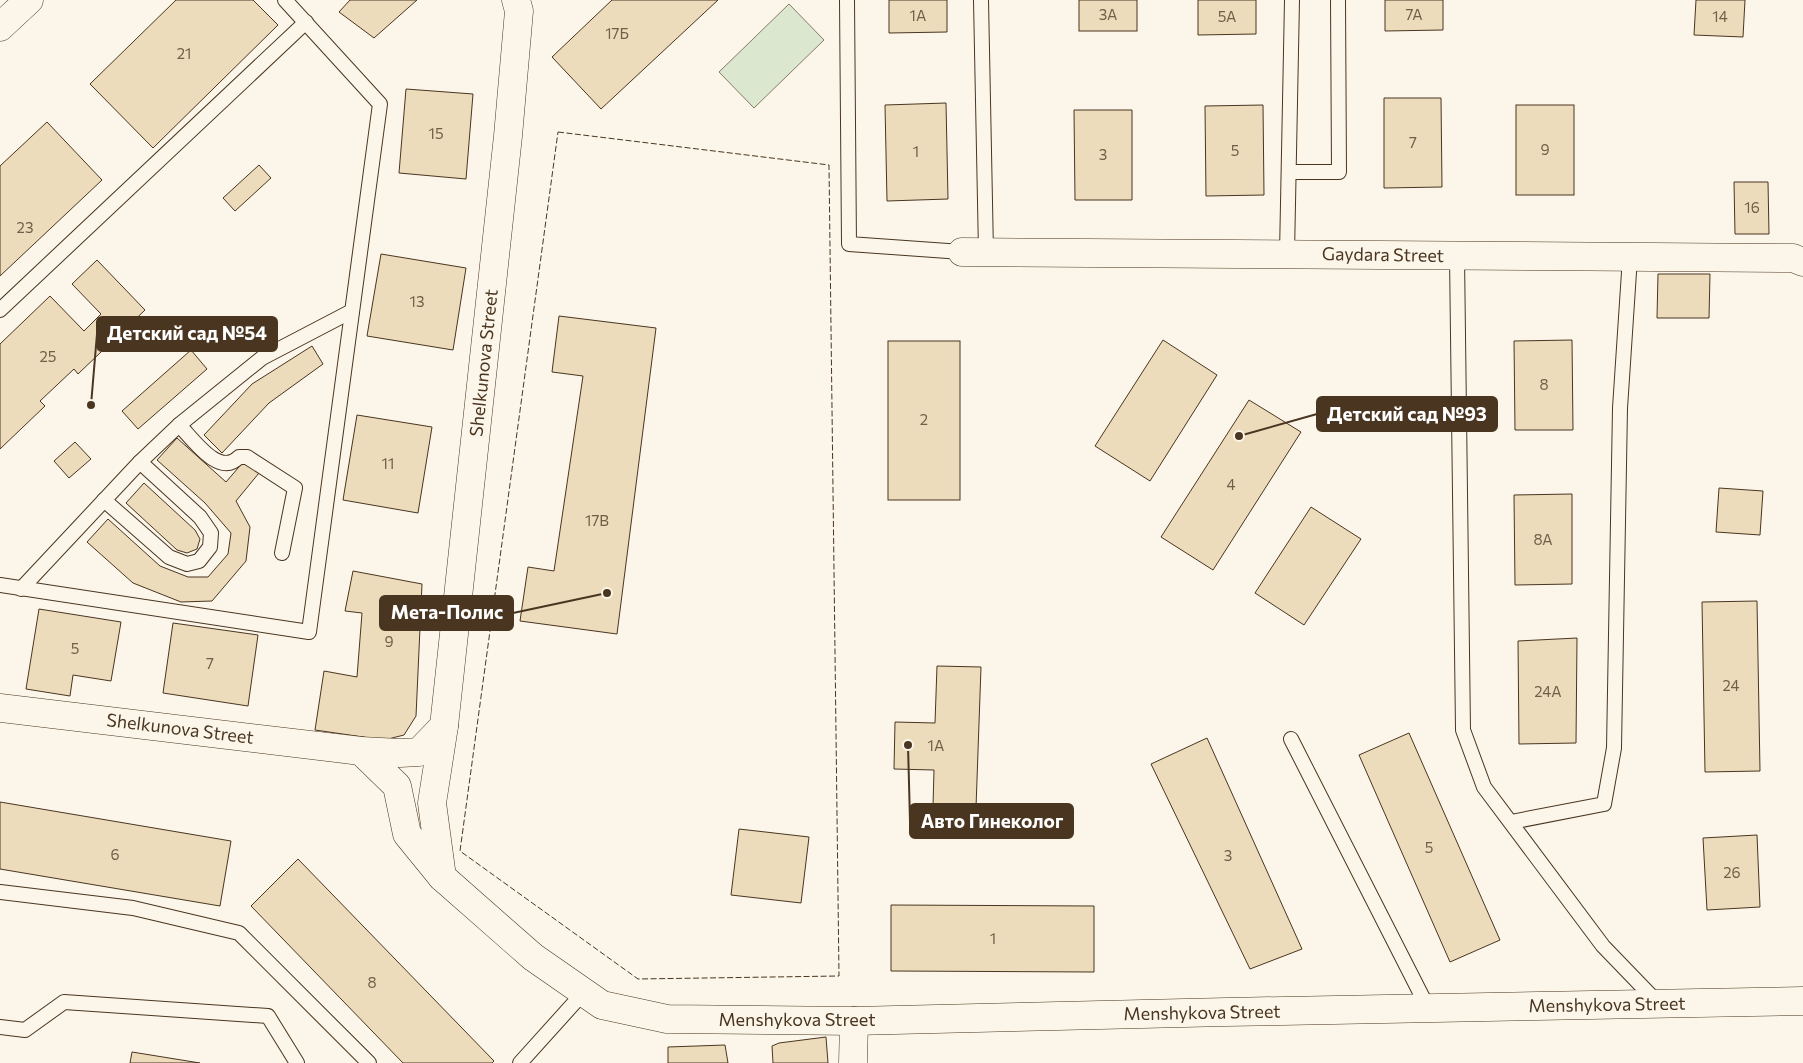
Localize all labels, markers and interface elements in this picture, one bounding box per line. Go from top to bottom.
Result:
house number: 3А [1099,5,1117,23]
house number: 7А [1405,5,1423,23]
house number: 1А [910,6,926,24]
house number: 5А [1218,7,1236,25]
house number: 14 [1712,7,1728,25]
house number: 17Б [605,24,629,42]
house number: 21 [177,44,191,62]
house number: 15 [428,124,444,142]
house number: 7 [1409,133,1417,151]
house number: 9 [1540,140,1550,158]
house number: 5 [1231,141,1239,159]
house number: 1 [913,142,919,160]
house number: 3 [1099,145,1107,163]
house number: 16 [1744,198,1760,216]
house number: 23 [17,218,33,236]
street label: Gaydara Street [1322,242,1444,266]
street label: Shelkunova Street [464,288,502,438]
house number: 13 [410,292,424,310]
callout: Детский сад №54 [97,317,277,351]
text: Детский сад №54 [107,321,267,344]
house number: 25 [40,347,56,365]
house number: 8 [1539,375,1549,393]
callout: Детский сад №93 [1317,397,1497,431]
text: Детский сад №93 [1327,402,1487,425]
house number: 2 [920,410,928,428]
house number: 11 [382,454,394,472]
house number: 4 [1227,475,1236,493]
house number: 17В [585,511,609,529]
house number: 8А [1533,530,1553,548]
callout: Мета-Полис [380,596,513,630]
text: Мета-Полис [391,600,503,623]
house number: 9 [384,632,394,650]
house number: 5 [71,639,79,657]
house number: 7 [206,654,214,672]
house number: 24 [1722,676,1740,694]
house number: 24А [1534,682,1562,700]
street label: Shelkunova Street [105,708,255,748]
house number: 1А [928,736,944,754]
callout: Авто Гинеколог [910,804,1073,838]
text: Авто Гинеколог [921,809,1064,832]
house number: 5 [1425,838,1433,856]
house number: 6 [110,845,120,863]
house number: 3 [1224,846,1232,864]
house number: 26 [1723,863,1741,881]
house number: 1 [990,929,996,947]
house number: 8 [367,973,377,991]
street label: Menshykova Street [1528,992,1686,1016]
street label: Menshykova Street [1123,1000,1281,1024]
street label: Menshykova Street [718,1008,876,1030]

